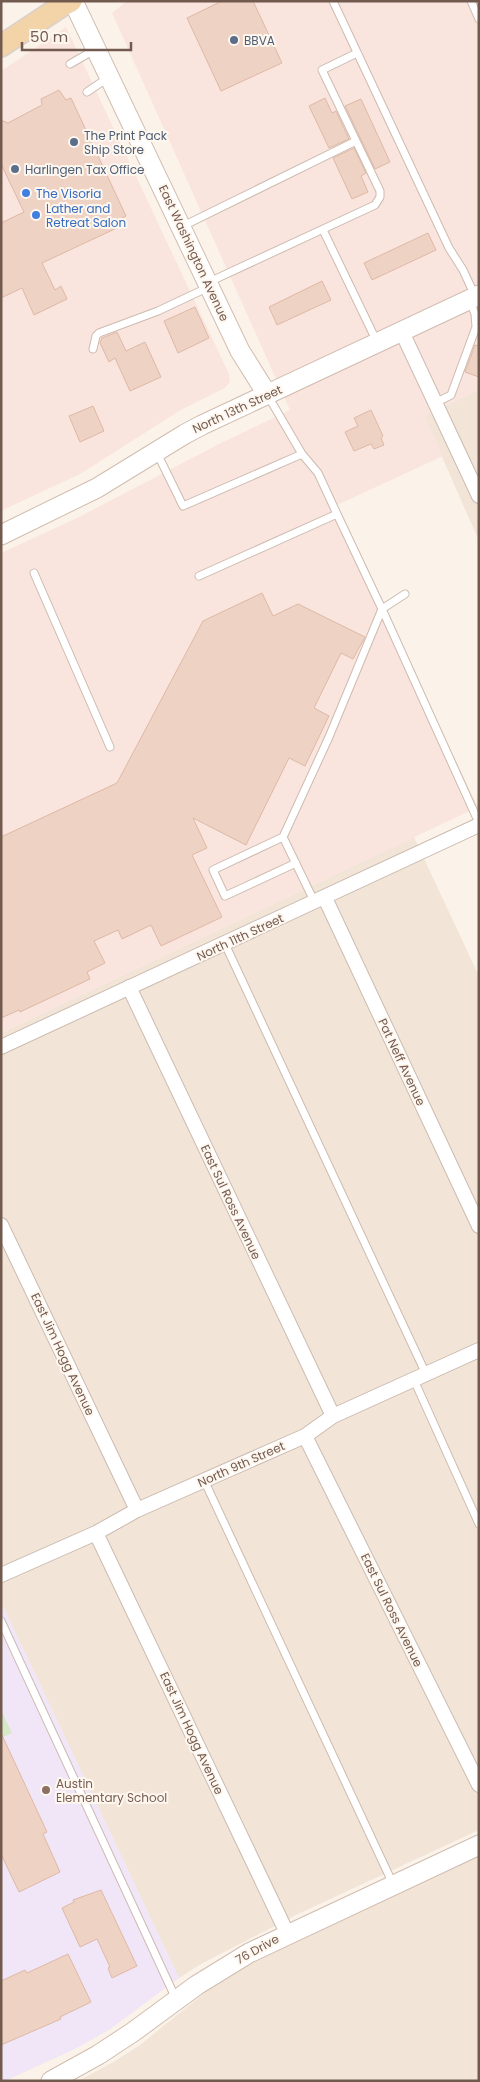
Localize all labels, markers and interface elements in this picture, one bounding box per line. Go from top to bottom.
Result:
scale bar [22,20,131,52]
text: 50 m [30,26,68,47]
place label: BBVA [244,32,275,49]
marker: BBVA [228,34,240,46]
place label: The Print Pack Ship Store [84,127,168,158]
marker: The Print Pack Ship Store [68,136,80,148]
place label: Harlingen Tax Office [25,161,144,178]
marker: Harlingen Tax Office [9,163,21,175]
street label: East Washington Avenue [155,182,233,324]
place label: The Visoria [36,185,101,202]
marker: The Visoria [20,187,32,199]
place label: Lather and Retreat Salon [46,200,126,231]
marker: Lather and Retreat Salon [30,209,42,221]
street label: North 13th Street [189,381,285,437]
street label: North 11th Street [194,909,286,965]
street label: Pat Neff Avenue [374,1016,430,1108]
street label: East Sul Ross Avenue [197,1142,265,1262]
street label: East Jim Hogg Avenue [27,1290,99,1418]
street label: North 9th Street [195,1437,287,1491]
street label: East Sul Ross Avenue [357,1550,427,1670]
street label: East Jim Hogg Avenue [156,1669,228,1797]
place label: Austin Elementary School [56,1775,167,1806]
marker: Austin Elementary School [40,1784,52,1796]
street label: 76 Drive [232,1930,282,1968]

